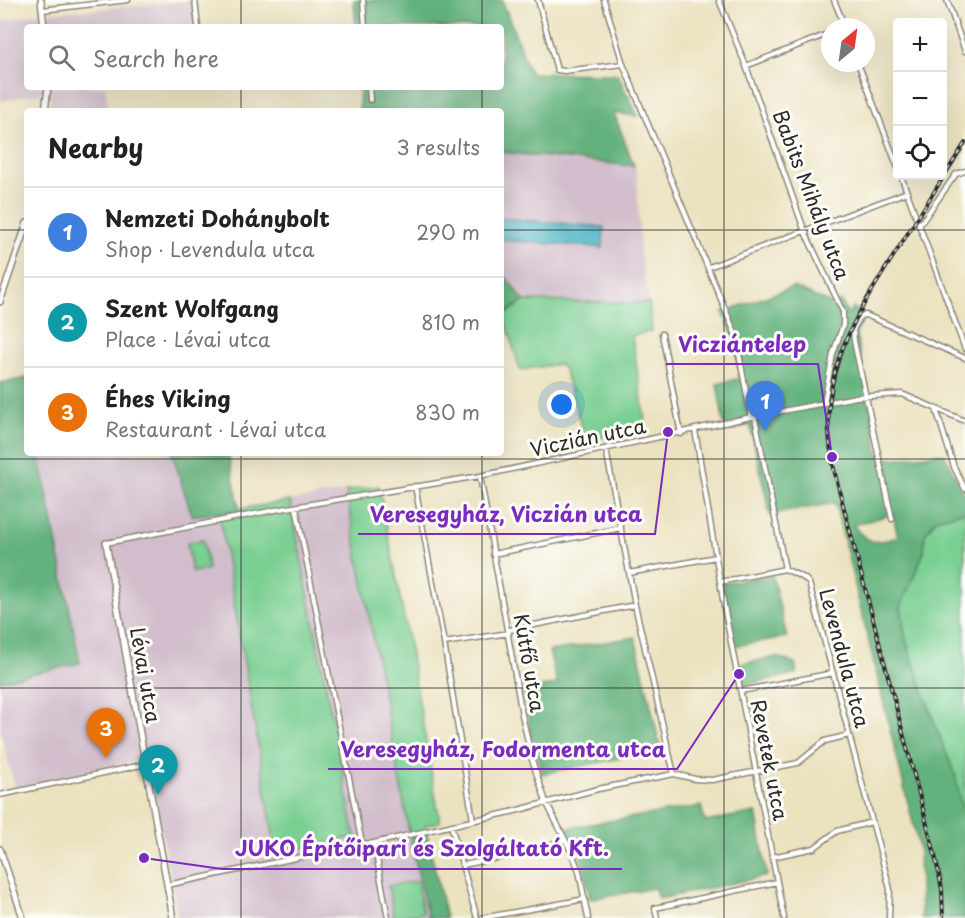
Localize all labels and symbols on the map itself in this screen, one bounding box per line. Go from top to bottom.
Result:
north arrow [821,18,875,72]
street label: Babits Mihály utca [766,105,858,284]
callout: Vicziántelep [666,325,818,364]
text: Vicziántelep [678,327,806,359]
pin: 1 [746,382,784,431]
your location [547,390,576,419]
street label: Viczián utca [527,410,649,464]
callout: Veresegyház, Viczián utca [358,495,655,534]
text: Veresegyház, Viczián utca [370,497,642,529]
street label: Levendula utca [812,585,878,731]
street label: Kútfő utca [507,611,554,715]
street label: Lévai utca [123,625,169,725]
street label: Revetek utca [744,697,796,823]
pin: 3 [86,708,126,758]
callout: Veresegyház, Fodormenta utca [328,730,677,769]
text: Veresegyház, Fodormenta utca [340,732,666,764]
pin: 2 [138,746,178,795]
callout: JUKO Építőipari és Szolgáltató Kft. [222,830,622,869]
text: JUKO Építőipari és Szolgáltató Kft. [235,831,609,863]

